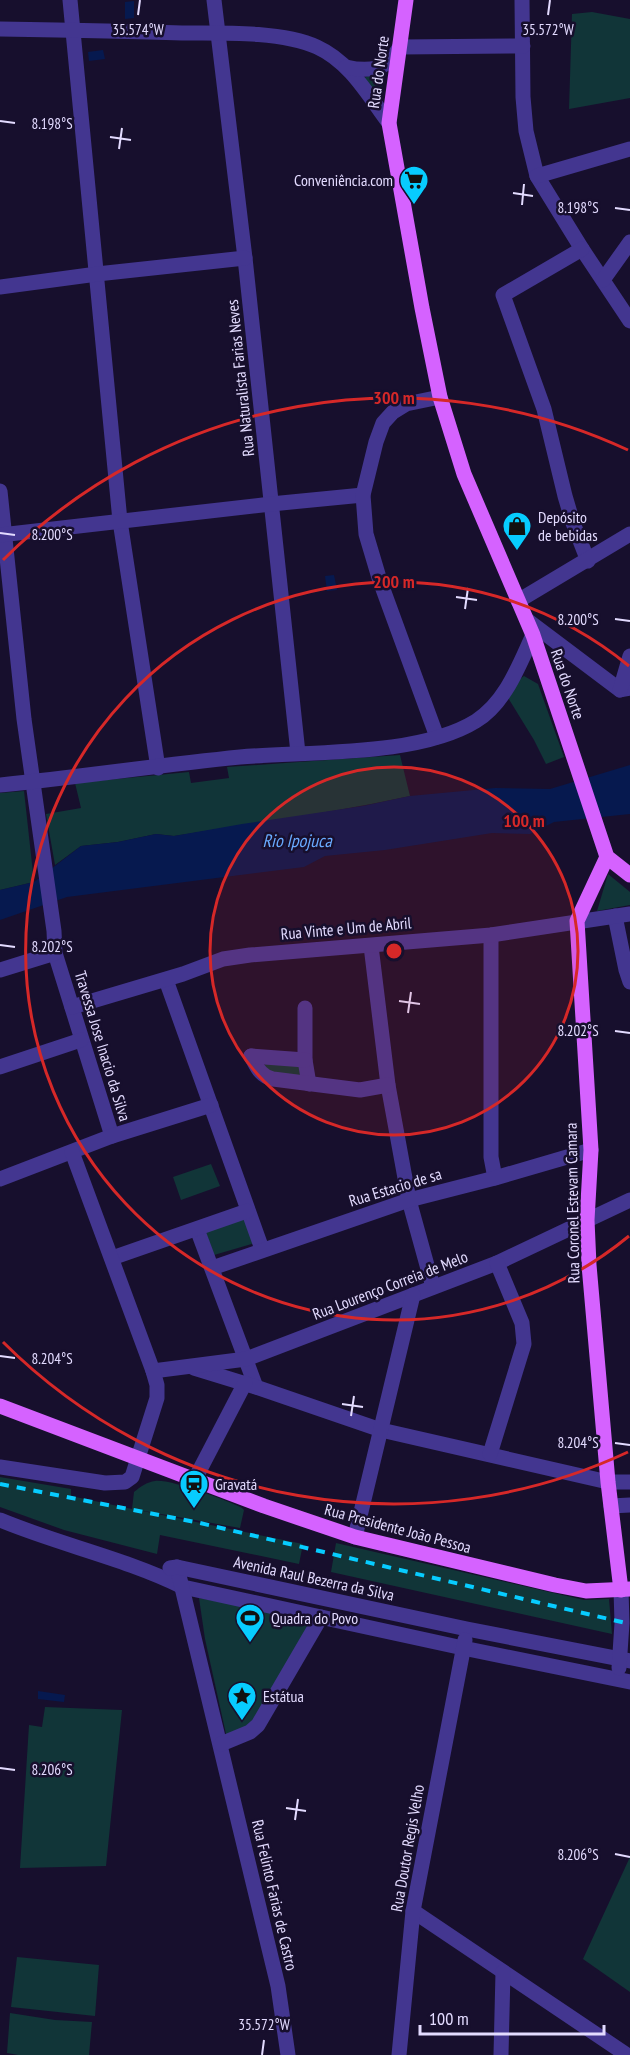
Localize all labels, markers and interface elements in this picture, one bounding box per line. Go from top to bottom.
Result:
text: 35.574°W [112,20,164,39]
text: 35.572°W [522,20,574,39]
street label: Rua do Norte [363,35,393,109]
text: 8.198°S [31,114,73,133]
supermarket icon: Conveniência.com [398,164,430,206]
place label: Conveniência.com [294,170,393,190]
text: 8.198°S [557,198,599,217]
street label: Rua Naturalista Farias Neves [222,299,258,457]
text: 300 m [373,386,415,409]
place label: Depósito de bebidas [538,507,598,545]
shop icon: Depósito de bebidas [501,510,533,552]
text: 8.200°S [31,525,73,544]
text: 200 m [373,570,415,593]
text: 8.200°S [557,610,599,629]
street label: Rua do Norte [547,646,589,722]
text: 100 m [503,809,545,832]
water label: Rio Ipojuca [262,829,332,852]
street label: Rua Vinte e Um de Abril [280,912,412,944]
text: 8.202°S [31,937,73,956]
centre of rings [384,941,404,961]
street label: Travessa Jose Inacio da Silva [71,968,135,1124]
text: 8.202°S [557,1021,599,1040]
street label: Rua Coronel Estevam Camara [561,1122,583,1284]
street label: Rua Estacio de sa [346,1163,444,1211]
street label: Rua Lourenço Correia de Melo [310,1246,471,1324]
text: 8.204°S [31,1349,73,1368]
text: 8.204°S [557,1433,599,1452]
station icon: Gravatá [178,1468,210,1510]
place label: Gravatá [215,1474,257,1494]
street label: Rua Presidente João Pessoa [323,1499,473,1557]
street label: Avenida Raul Bezerra da Silva [232,1551,396,1605]
sports icon: Quadra do Povo [234,1602,266,1644]
place label: Quadra do Povo [271,1608,358,1628]
place icon: Estátua [226,1680,258,1722]
place label: Estátua [263,1686,304,1706]
text: 8.206°S [31,1760,73,1779]
street label: Rua Doutor Regis Velho [386,1783,428,1913]
street label: Rua Felinto Farias de Castro [248,1818,302,1972]
text: 8.206°S [557,1845,599,1864]
scale bar [420,1998,604,2036]
text: 100 m [429,2007,469,2030]
text: 35.572°W [238,2015,290,2034]

